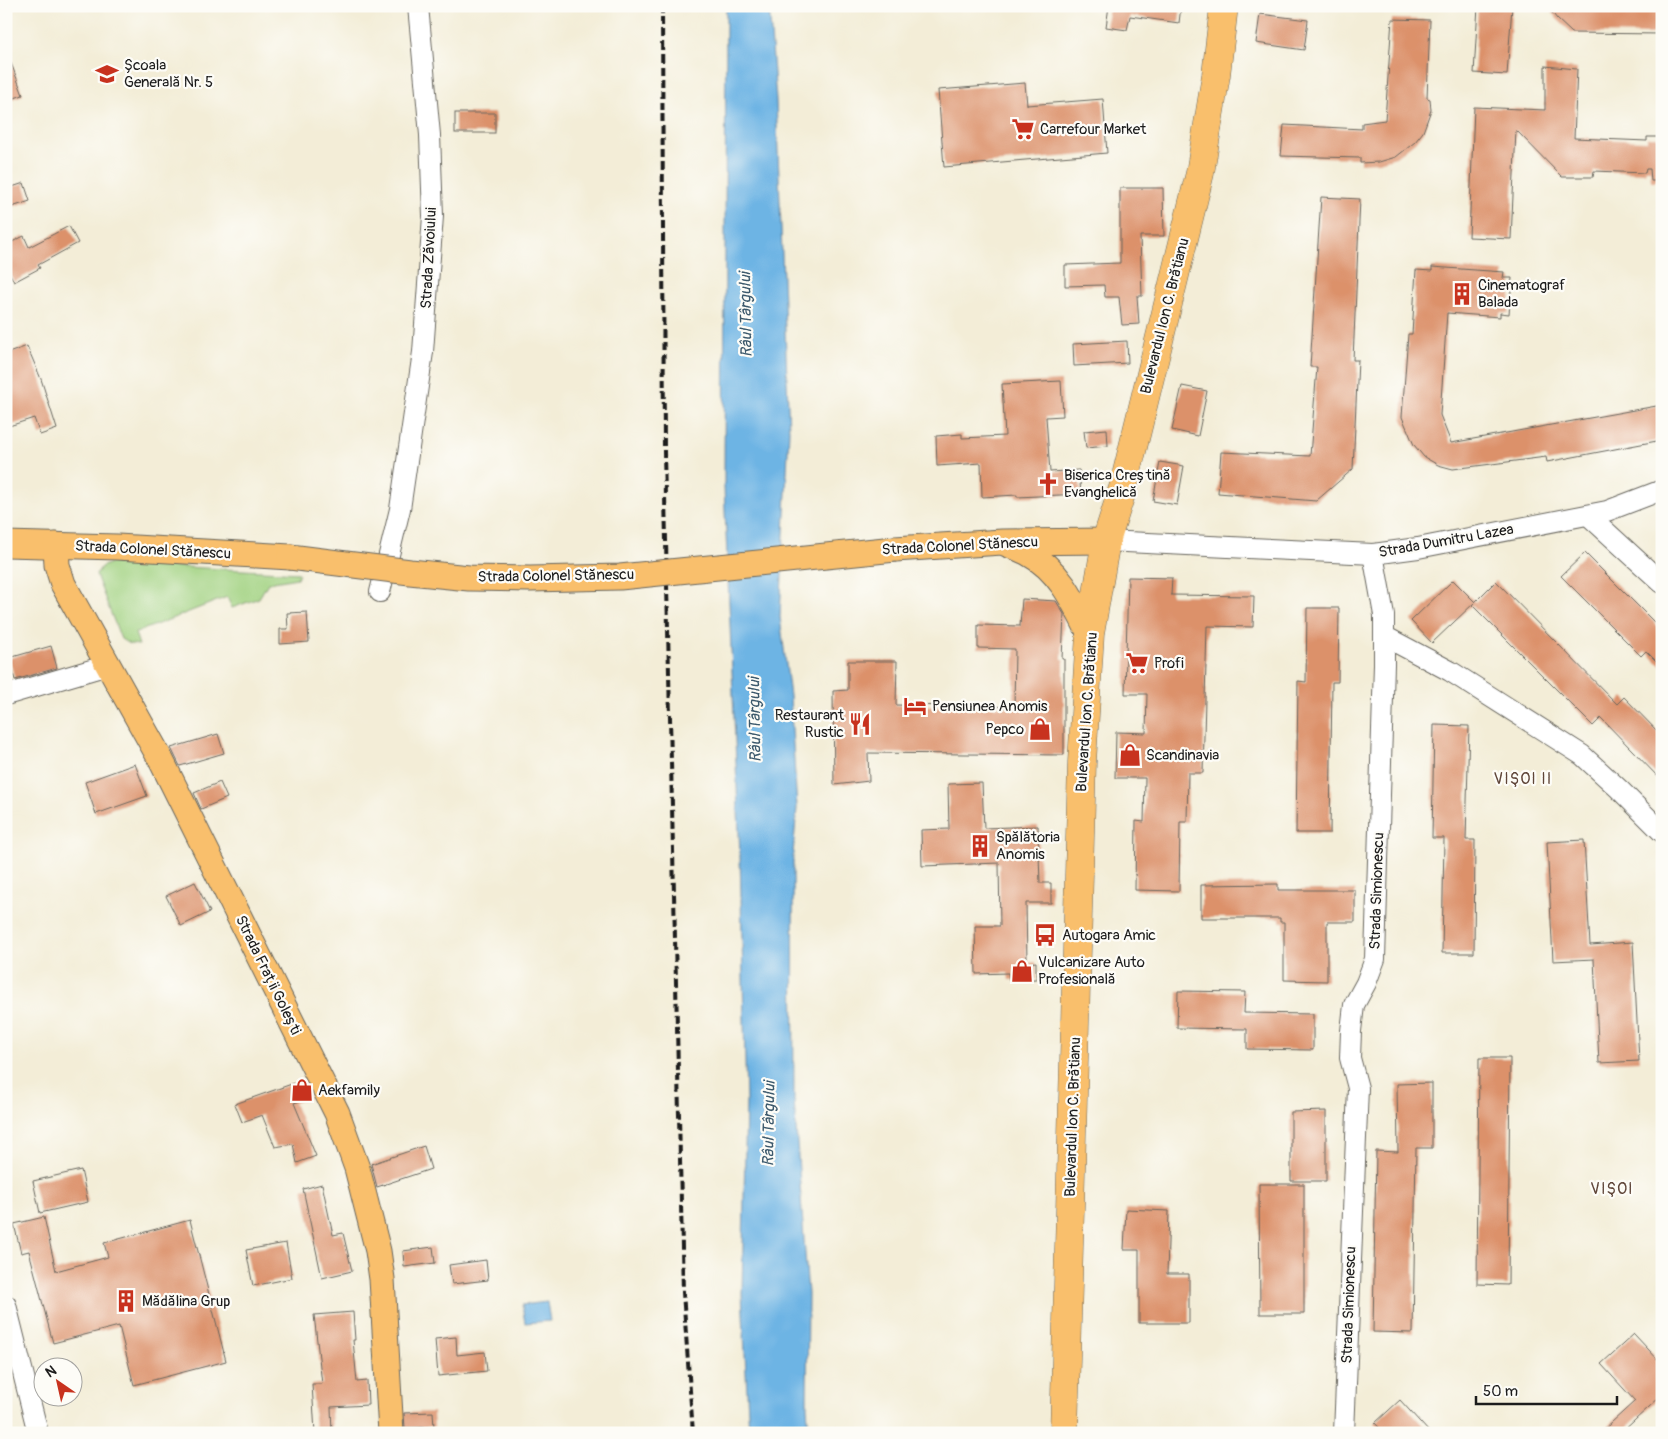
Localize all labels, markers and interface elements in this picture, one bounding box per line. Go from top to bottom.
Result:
place label: Școala Generală Nr. 5 [124,56,213,92]
school or university icon: Școala Generală Nr. 5 [94,61,120,87]
supermarket icon: Carrefour Market [1010,116,1036,142]
place label: Carrefour Market [1040,120,1147,139]
street label: Strada Zăvoiului [417,207,441,309]
street label: Bulevardul Ion C. Brătianu [1136,236,1194,396]
water label: Râul Târgului [735,270,757,358]
place label: Cinematograf Balada [1478,276,1565,312]
building icon: Cinematograf Balada [1449,281,1475,307]
place label: Biserica Creștină Evanghelică [1064,466,1171,502]
church icon: Biserica Creștină Evanghelică [1035,471,1061,497]
street label: Strada Dumitru Lazea [1377,520,1515,562]
street label: Strada Colonel Stănescu [881,532,1039,560]
street label: Strada Colonel Stănescu [74,536,232,564]
street label: Strada Colonel Stănescu [478,565,634,587]
street label: Bulevardul Ion C. Brătianu [1072,632,1102,792]
supermarket icon: Profi [1124,650,1150,676]
place label: Profi [1154,654,1184,673]
water label: Râul Târgului [744,675,766,763]
hotel icon: Pensiunea Anomis [902,693,928,719]
place label: Pensiunea Anomis [932,697,1048,716]
place label: Restaurant Rustic [775,706,845,742]
restaurant icon: Restaurant Rustic [847,711,873,737]
shop icon: Pepco [1027,716,1053,742]
place label: Pepco [986,720,1024,739]
shop icon: Scandinavia [1117,742,1143,768]
place label: Scandinavia [1146,746,1219,765]
district label: VIŞOI II [1494,769,1552,789]
place label: Spălătoria Anomis [996,828,1060,864]
street label: Strada Simionescu [1365,832,1389,950]
building icon: Spălătoria Anomis [967,833,993,859]
street label: Strada Frații Golești [231,912,305,1038]
bus stop icon: Autogara Amic [1032,922,1058,948]
place label: Autogara Amic [1062,926,1156,945]
place label: Vulcanizare Auto Profesională [1038,953,1145,989]
shop icon: Vulcanizare Auto Profesională [1009,958,1035,984]
street label: Bulevardul Ion C. Brătianu [1061,1037,1085,1197]
shop icon: Aekfamily [289,1077,315,1103]
water label: Râul Târgului [758,1079,780,1167]
place label: Aekfamily [318,1081,380,1100]
district label: VIŞOI [1590,1179,1634,1199]
street label: Strada Simionescu [1337,1246,1361,1364]
building icon: Mădălina Grup [113,1288,139,1314]
place label: Mădălina Grup [142,1292,230,1311]
north arrow [32,1356,82,1406]
text: N [42,1362,60,1381]
scale bar [1476,1374,1617,1406]
text: 50 m [1483,1382,1518,1401]

